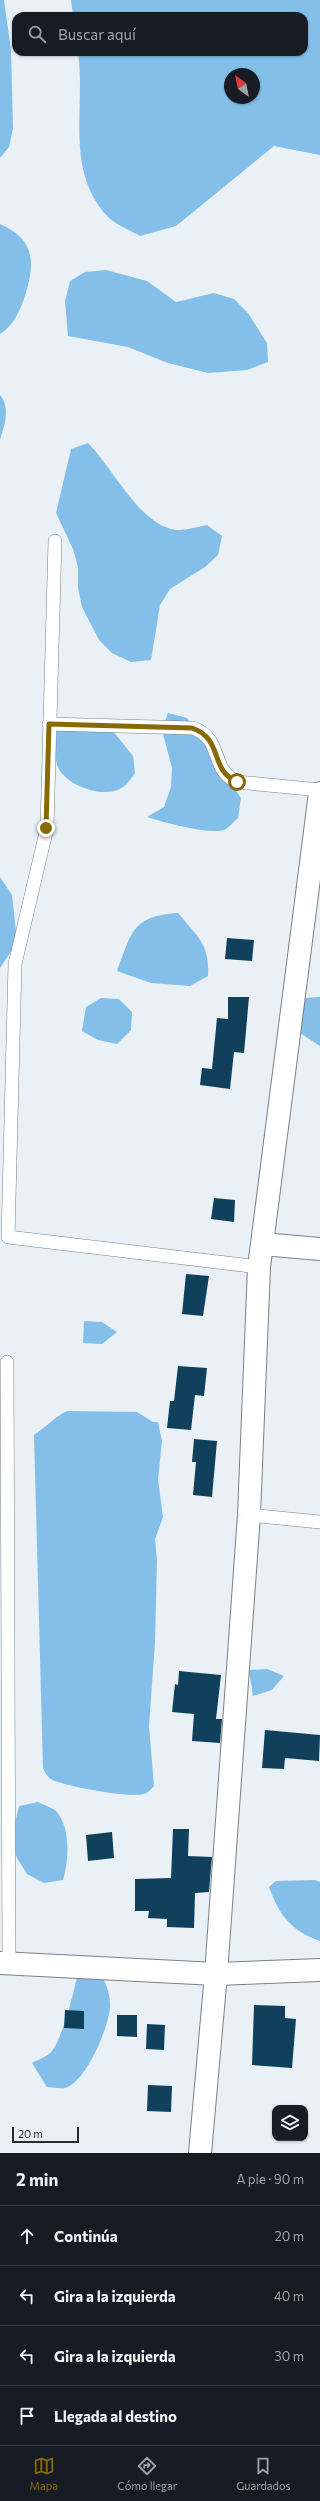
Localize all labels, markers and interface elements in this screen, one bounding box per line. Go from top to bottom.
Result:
search box [12,12,308,56]
icon: search [26,23,48,45]
text: Buscar aquí [58,25,136,43]
north arrow [224,68,260,104]
route start [228,773,246,791]
route end [37,819,55,837]
map controls [272,2105,308,2141]
button: layers [272,2105,308,2141]
scale bar [12,2125,79,2144]
text: 20 m [18,2127,43,2140]
text: 2 min [16,2169,58,2190]
text: A pie · 90 m [236,2171,304,2187]
icon: ahead [16,2225,38,2247]
text: Continúa [54,2227,118,2245]
text: 20 m [275,2228,304,2244]
icon: left [16,2285,38,2307]
text: Gira a la izquierda [54,2287,176,2305]
text: 40 m [274,2288,304,2304]
icon: left [16,2345,38,2367]
text: Gira a la izquierda [54,2347,176,2365]
text: 30 m [274,2348,304,2364]
icon: arrive [16,2405,38,2427]
text: Llegada al destino [54,2407,177,2425]
tab: Mapa [30,2455,58,2492]
tab: Cómo llegar [117,2455,177,2492]
tab: Guardados [236,2455,290,2492]

